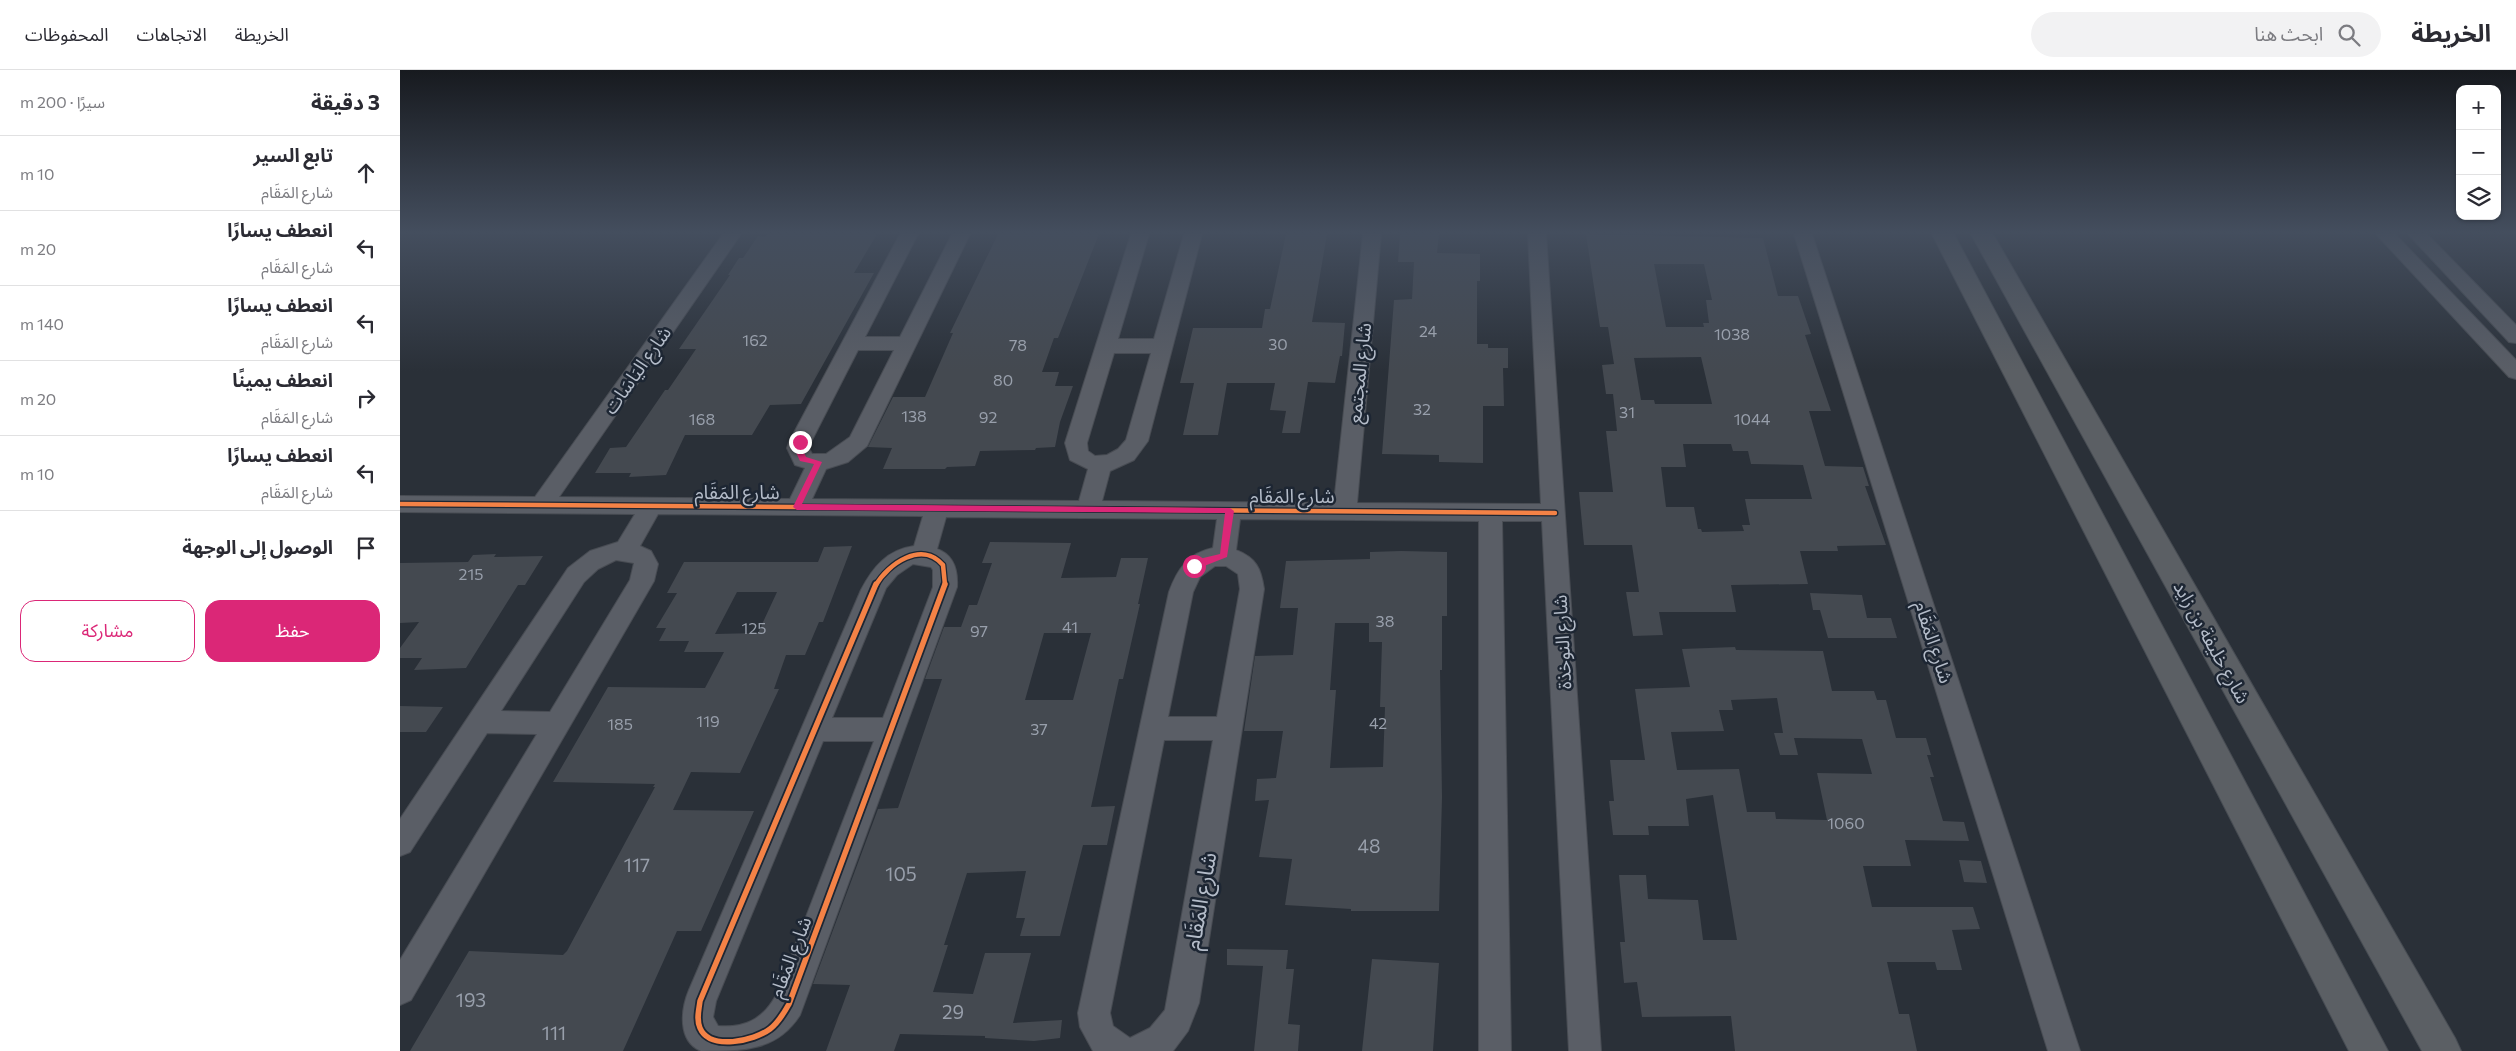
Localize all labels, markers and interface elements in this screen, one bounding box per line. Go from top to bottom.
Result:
search box [2031,12,2381,57]
text: الخريطة [2411,18,2491,47]
icon: search [2335,21,2363,49]
text: ابحث هنا [2254,22,2323,45]
text: المحفوظات [25,23,109,45]
text: الاتجاهات [137,23,207,45]
text: الخريطة [235,23,289,45]
map controls [2456,85,2501,220]
button: + [2456,85,2501,130]
text: 3 دقيقة [311,89,380,114]
text: سيرًا · 200 m [20,92,105,111]
button: − [2456,130,2501,175]
text: تابع السير [253,143,333,166]
icon: ahead [352,159,380,187]
text: 10 m [20,164,54,183]
button: layers [2456,175,2501,220]
text: شارع المَقَام [261,182,333,201]
text: انعطف يسارًا [227,218,333,241]
icon: left [352,234,380,262]
text: 20 m [20,239,56,258]
text: شارع المَقَام [261,257,333,276]
text: انعطف يسارًا [227,293,333,316]
icon: left [352,309,380,337]
text: 140 m [20,314,64,333]
street label: شارع اليَاسَات [598,321,678,420]
street label: شارع المجتمع [1342,321,1379,425]
house number: 24 [1419,321,1437,340]
house number: 1038 [1714,324,1750,343]
house number: 162 [742,330,768,349]
text: شارع المَقَام [261,332,333,351]
house number: 30 [1268,334,1288,353]
house number: 78 [1009,335,1027,354]
text: انعطف يمينًا [232,368,333,391]
house number: 80 [993,370,1013,389]
icon: right [352,384,380,412]
text: 20 m [20,389,56,408]
house number: 32 [1413,399,1431,418]
house number: 31 [1619,402,1635,421]
house number: 138 [901,406,927,425]
text: شارع المَقَام [261,407,333,426]
house number: 92 [979,407,997,426]
house number: 168 [689,409,715,428]
house number: 1044 [1734,409,1771,428]
route end [789,431,812,454]
text: انعطف يسارًا [227,443,333,466]
icon: left [352,459,380,487]
text: 10 m [20,464,54,483]
street label: شارع المَقَام [694,480,780,507]
text: شارع المَقَام [261,482,333,501]
street label: شارع المَقَام [1249,484,1335,511]
icon: arrive [352,534,380,562]
text: الوصول إلى الوجهة [182,535,333,558]
route start [1183,555,1206,578]
house number: 215 [459,564,483,583]
street label: شارع خليفة بن زايد [2167,577,2256,708]
street label: شارع النوخذة [1548,594,1578,690]
street label: شارع المَقَام [1907,598,1959,687]
button: مشاركة [20,600,195,662]
button: حفظ [205,600,380,662]
house number: 38 [1376,611,1394,630]
house number: 41 [1062,617,1078,636]
house number: 125 [742,618,766,637]
house number: 97 [970,621,988,640]
house number: 119 [696,711,720,730]
house number: 42 [1369,713,1387,732]
house number: 185 [607,714,633,733]
house number: 37 [1030,719,1048,738]
house number: 1060 [1827,813,1865,832]
house number: 48 [1358,834,1380,857]
street label: شارع المَقَام [1178,850,1225,953]
house number: 117 [624,853,650,876]
house number: 105 [885,862,917,885]
street label: شارع المَقَام [764,913,819,1002]
house number: 193 [456,988,486,1011]
house number: 29 [942,1000,964,1023]
house number: 111 [542,1021,566,1044]

